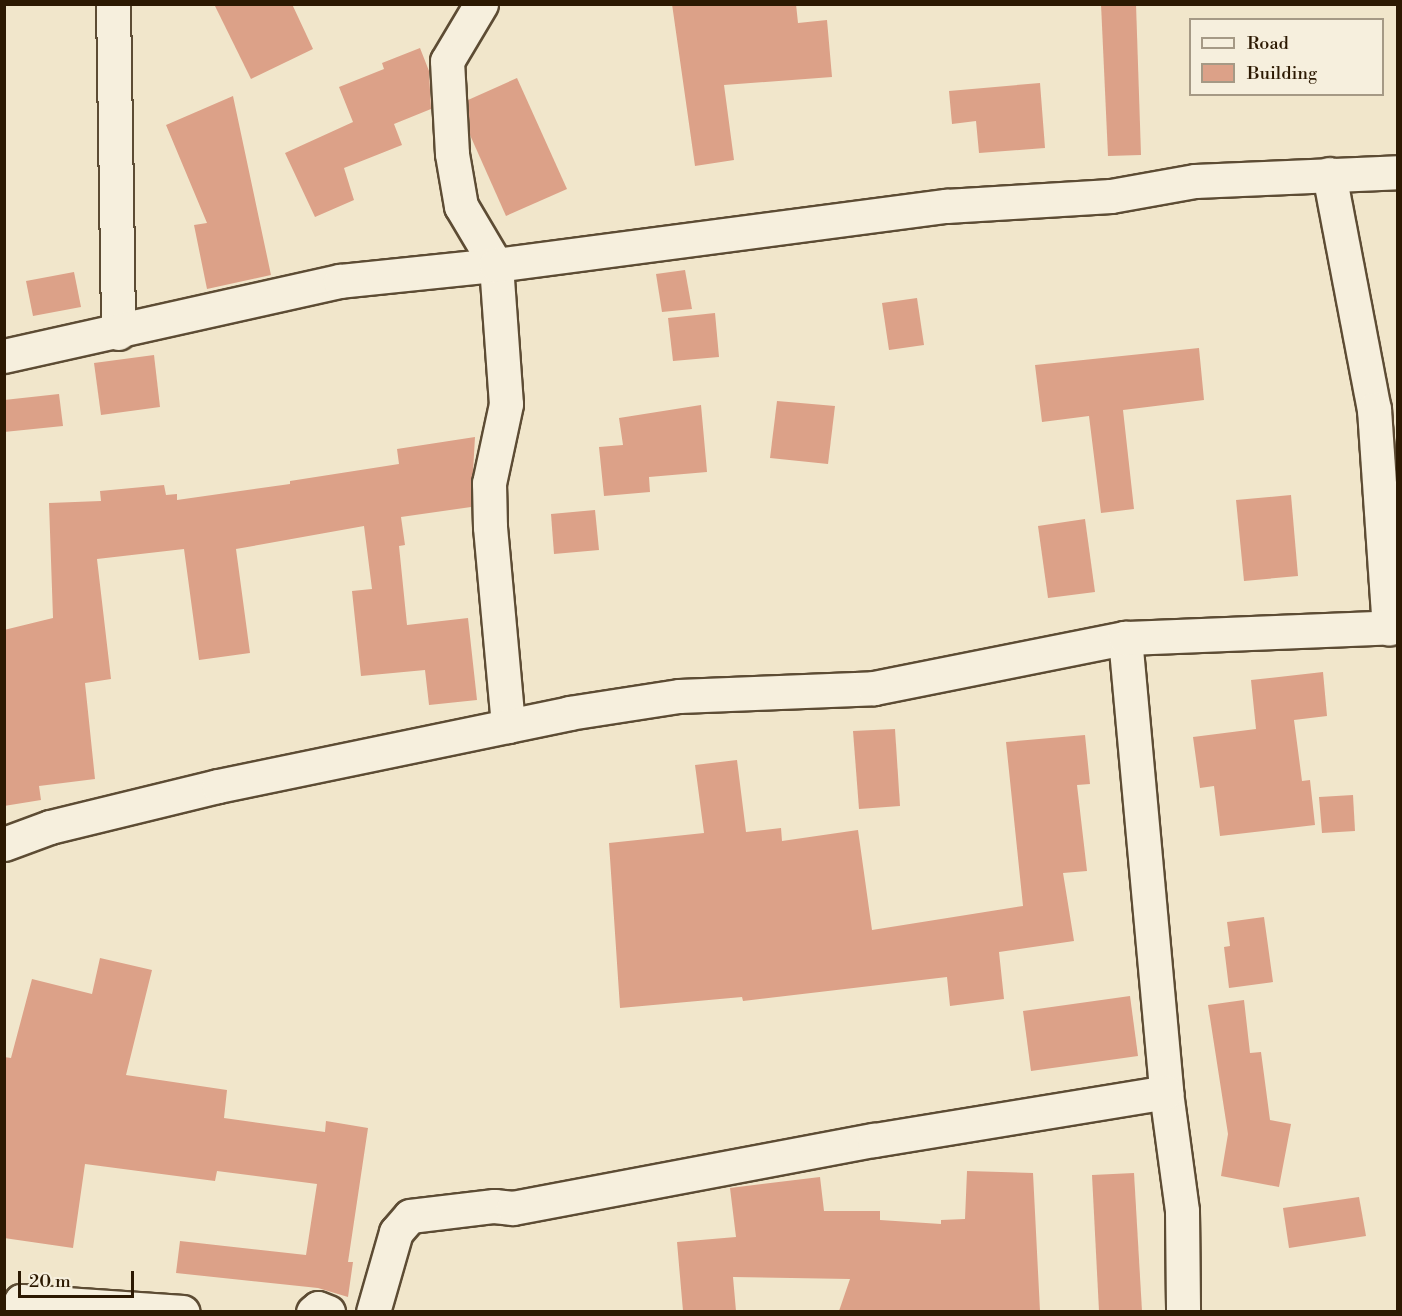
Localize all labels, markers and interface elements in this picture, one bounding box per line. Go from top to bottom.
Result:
legend [1189,18,1384,96]
text: Road [1247,32,1289,55]
text: Building [1247,62,1317,85]
scale bar [21,1259,136,1297]
text: 20 m [29,1270,71,1293]

